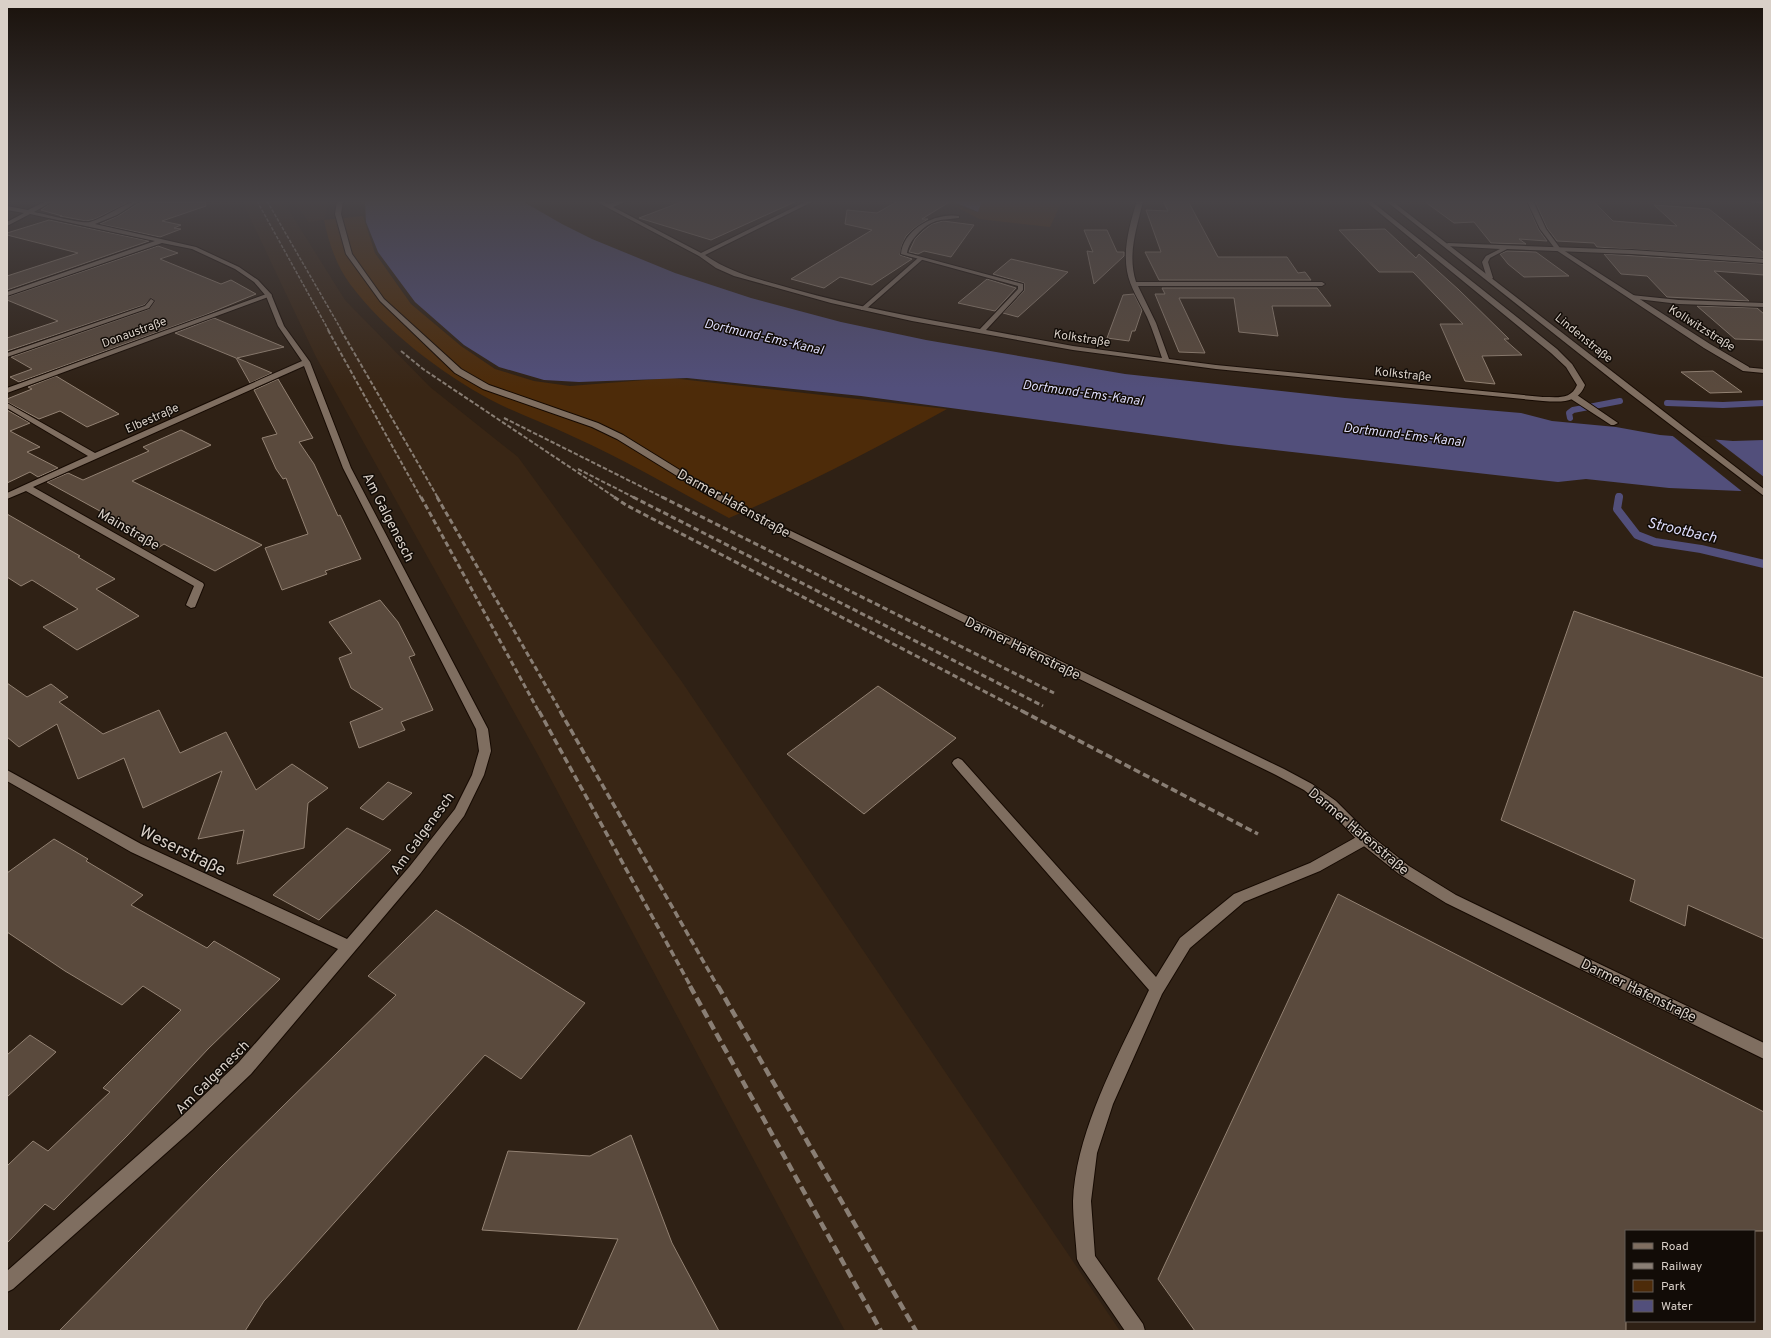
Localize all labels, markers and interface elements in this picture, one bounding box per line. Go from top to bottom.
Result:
street label: Kollwitzstraße [1665,302,1738,356]
street label: Lindenstraße [1551,310,1616,367]
street label: Donaustraße [100,314,169,352]
water label: Dortmund-Ems-Kanal [702,316,825,360]
street label: Kolkstraße [1052,327,1111,351]
street label: Kolkstraße [1374,364,1432,386]
water label: Dortmund-Ems-Kanal [1021,378,1145,410]
street label: Elbestraße [123,400,182,438]
water label: Dortmund-Ems-Kanal [1342,421,1466,451]
street label: Darmer Hafenstraße [674,466,793,542]
street label: Am Galgenesch [358,470,417,565]
street label: Mainstraße [94,506,162,555]
water label: Strootbach [1645,514,1718,549]
street label: Darmer Hafenstraße [962,614,1083,685]
street label: Darmer Hafenstraße [1304,785,1412,879]
street label: Am Galgenesch [388,789,459,878]
street label: Weserstraße [135,821,229,882]
street label: Darmer Hafenstraße [1578,956,1699,1027]
street label: Am Galgenesch [173,1038,254,1119]
legend [1625,1230,1755,1322]
text: Road [1661,1239,1689,1255]
text: Railway [1661,1259,1702,1275]
text: Park [1661,1279,1686,1295]
text: Water [1661,1299,1693,1315]

